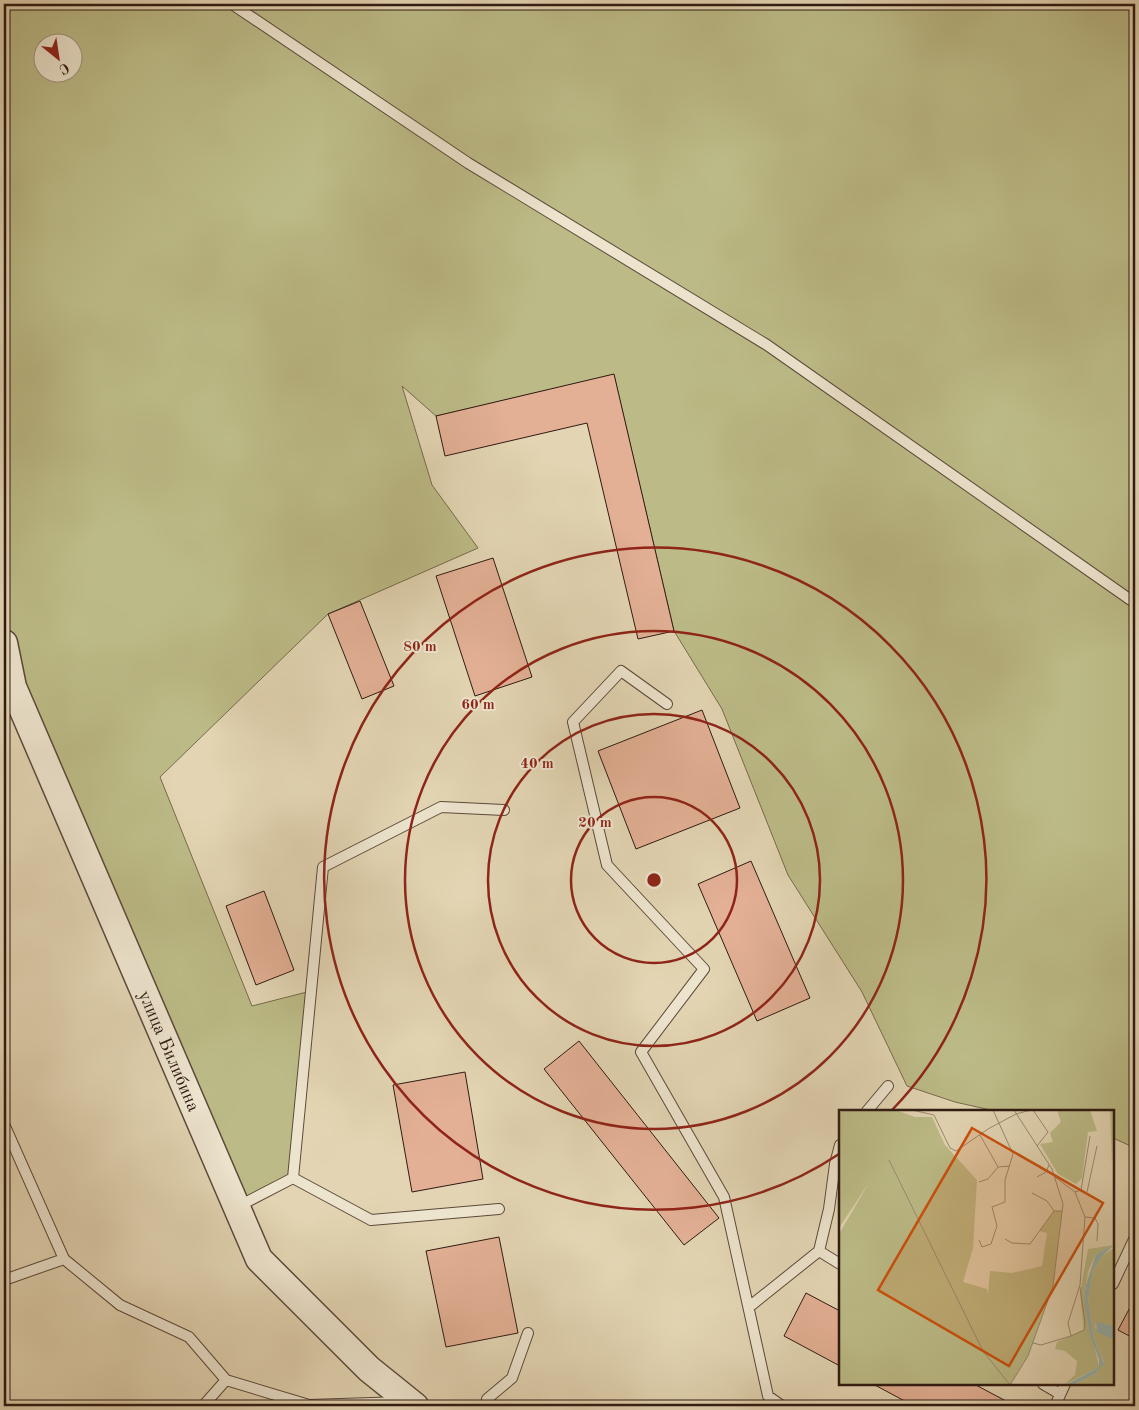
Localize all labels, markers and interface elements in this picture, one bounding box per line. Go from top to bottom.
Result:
north arrow [32,32,82,82]
text: С [56,60,72,77]
text: 80 m [403,640,437,655]
text: 60 m [461,698,495,713]
text: 40 m [520,757,554,772]
text: 20 m [578,816,612,831]
centre of rings [645,871,663,889]
street label: улица Билибина [135,988,203,1114]
inset map [839,1110,1114,1385]

